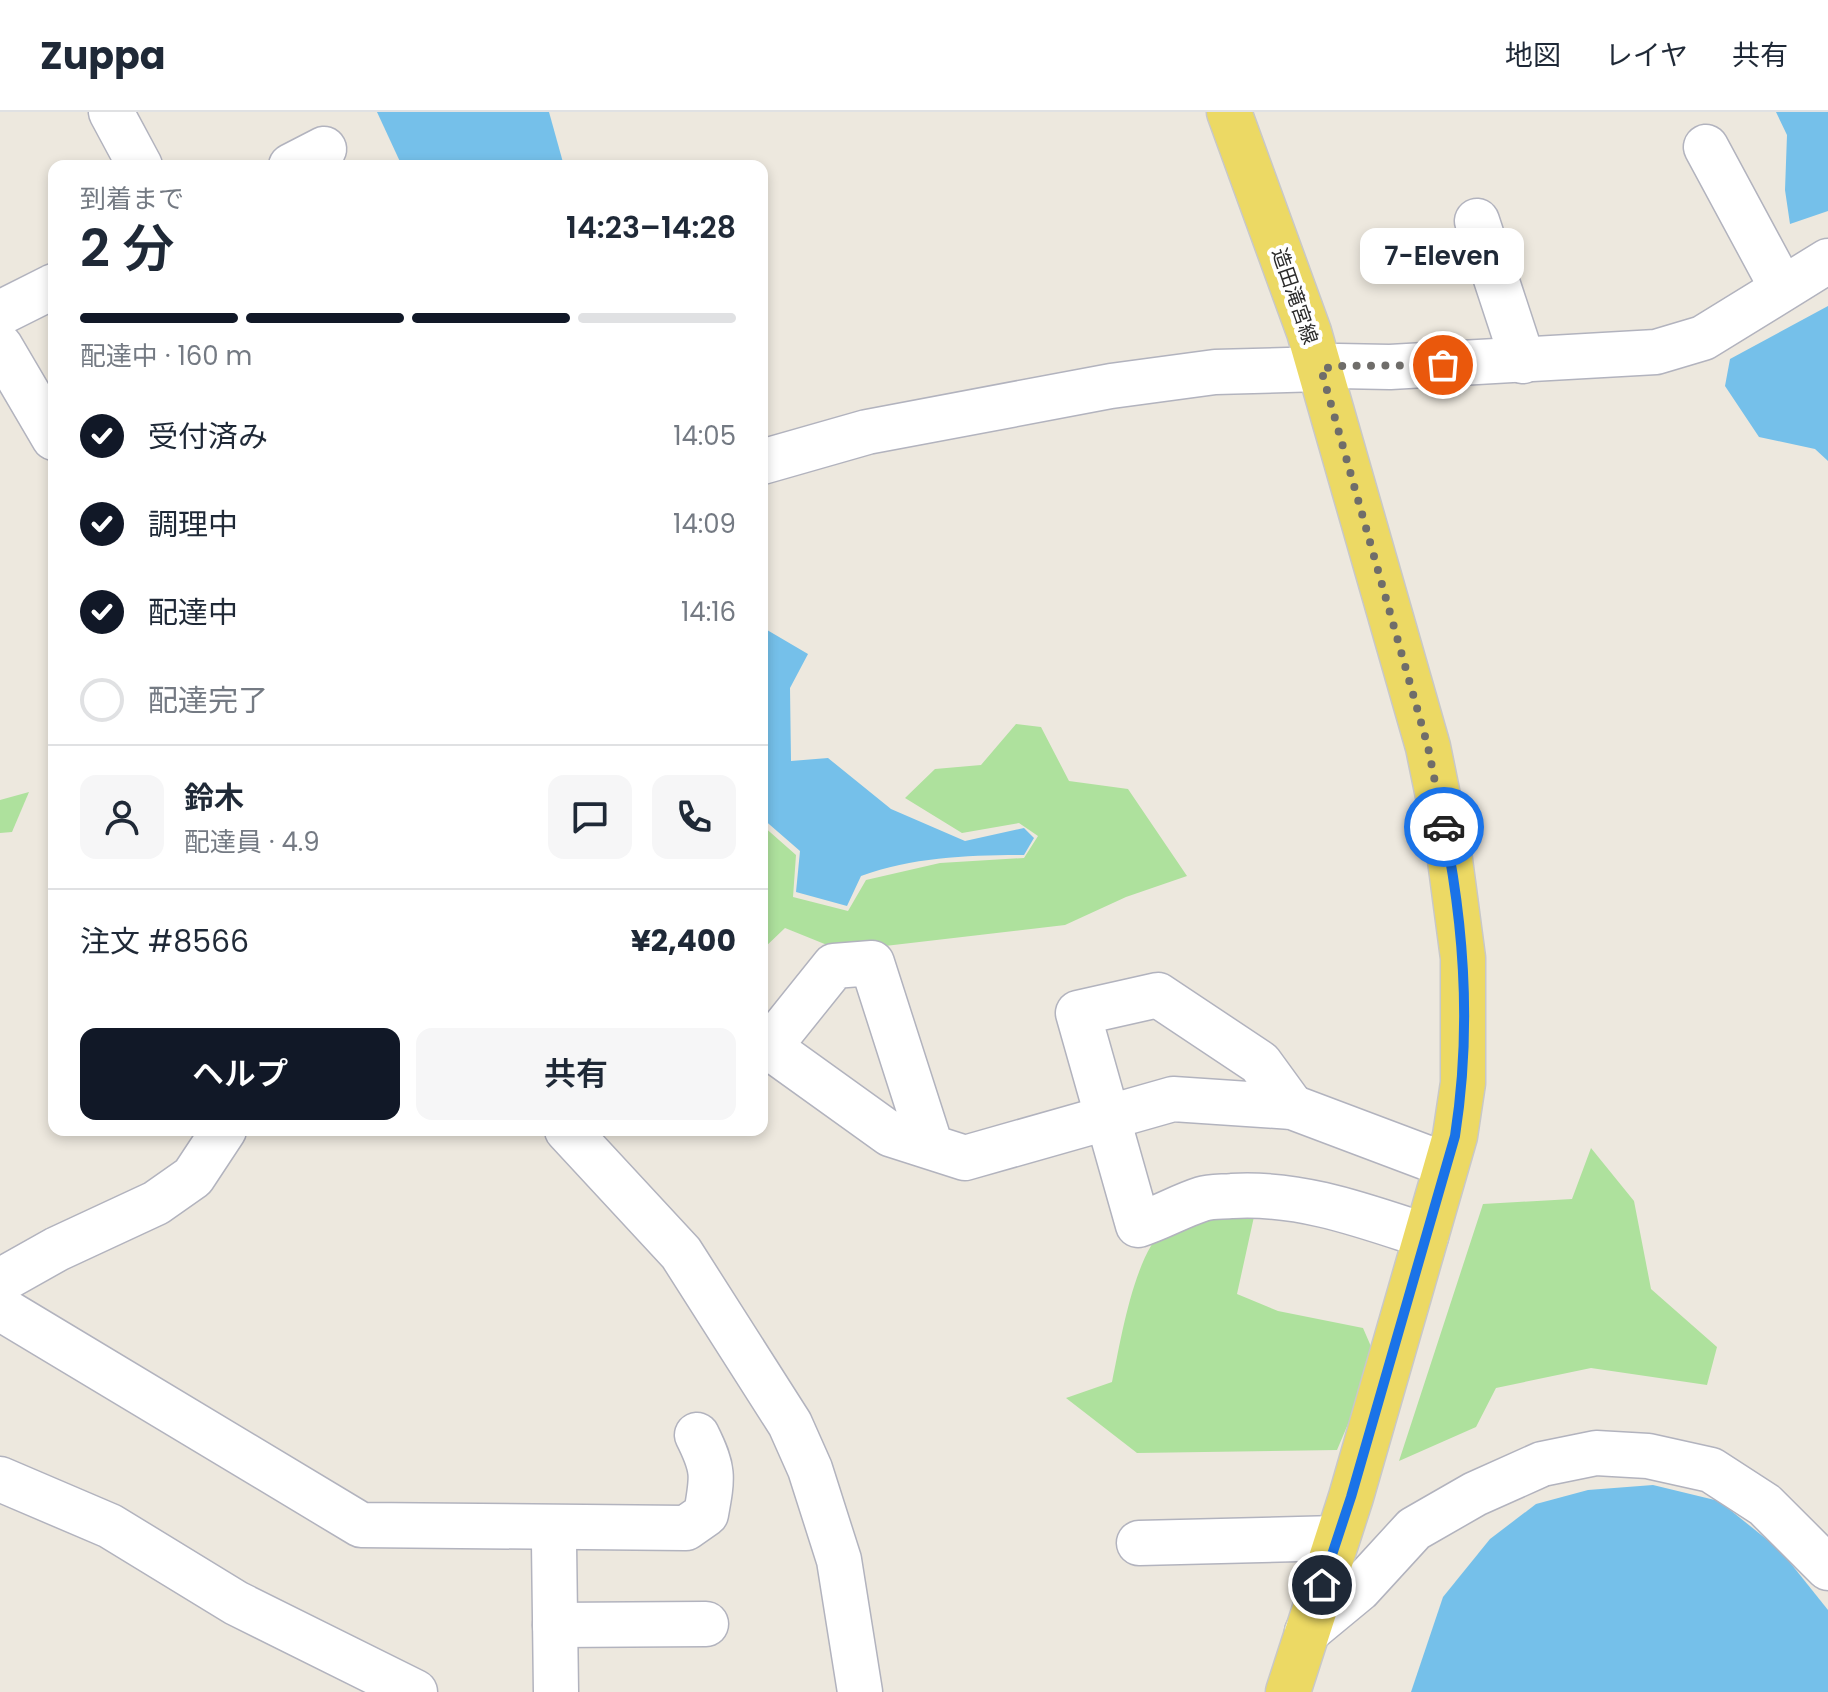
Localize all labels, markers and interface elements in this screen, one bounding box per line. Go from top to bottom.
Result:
text: Zuppa [40,29,166,82]
text: 地図 [1505,36,1561,75]
text: レイヤ [1605,36,1688,75]
text: 共有 [1732,36,1788,75]
text: 到着まで [80,181,184,217]
text: 14:23–14:28 [566,206,736,249]
text: 2 分 [80,212,174,285]
callout: 7-Eleven [1361,229,1525,285]
text: 7-Eleven [1384,238,1500,274]
street label: 造田滝宮線 [1265,244,1325,348]
pin [1409,331,1477,399]
text: 配達中 · 160 m [80,338,252,374]
icon: bag [1421,343,1465,387]
icon: check [80,414,124,458]
text: 受付済み [148,415,268,458]
text: 14:05 [673,418,736,454]
icon: check [80,502,124,546]
text: 調理中 [148,503,238,546]
text: 14:09 [673,506,736,542]
icon: check [80,590,124,634]
text: 配達中 [148,591,238,634]
text: 14:16 [681,594,736,630]
text: 配達完了 [148,679,268,722]
button: person [80,775,164,859]
button: chat [548,775,632,859]
button: phone [652,775,736,859]
text: 鈴木 [184,776,244,819]
courier [1404,787,1484,867]
icon: car [1422,805,1466,849]
text: 配達員 · 4.9 [184,824,320,860]
text: ¥2,400 [631,919,736,962]
text: 注文 #8566 [80,920,249,963]
button: ヘルプ [80,1028,400,1120]
button: 共有 [416,1028,736,1120]
pin [1288,1551,1356,1619]
icon: home [1300,1563,1344,1607]

